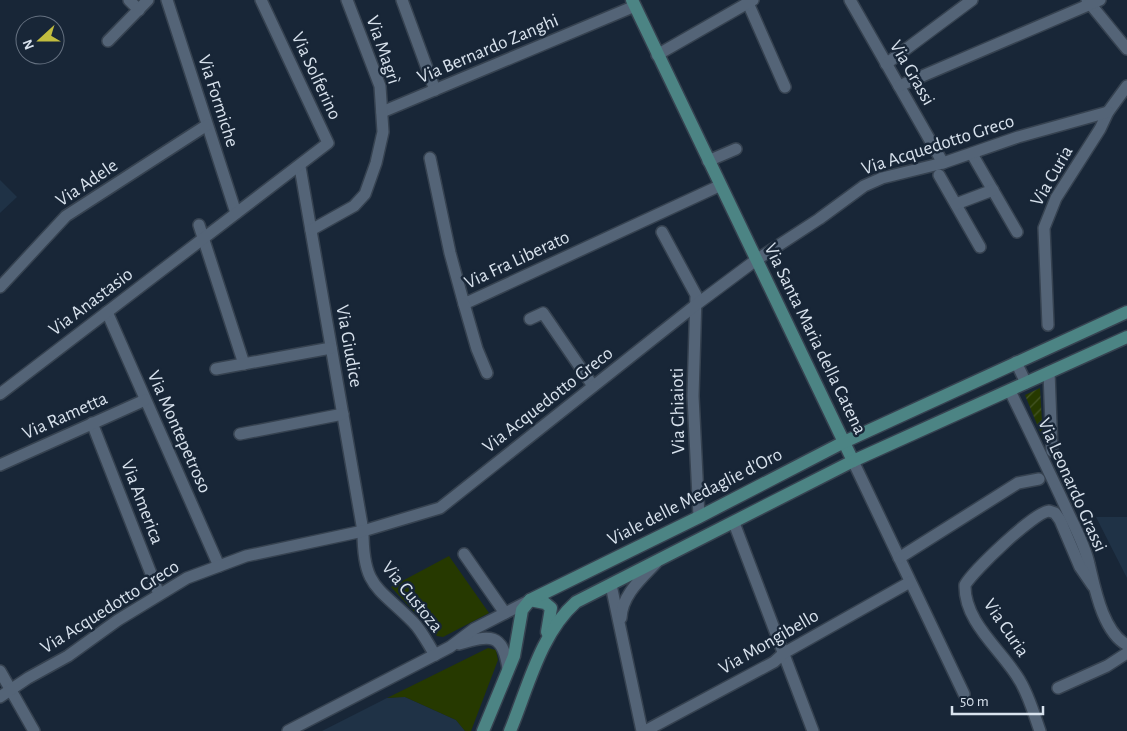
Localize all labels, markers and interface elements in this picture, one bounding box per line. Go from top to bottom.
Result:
street label: Via Bernardo Zanghi [415,11,561,87]
street label: Via Magrì [362,13,404,87]
north arrow [15,15,65,65]
street label: Via Solferino [288,29,344,123]
text: N [21,37,37,51]
street label: Via Grassi [886,37,938,109]
street label: Via Formiche [194,52,242,150]
street label: Via Acquedotto Greco [859,111,1017,179]
street label: Via Curia [1027,143,1077,209]
street label: Via Adele [53,156,121,210]
street label: Via Fra Liberato [462,227,572,293]
street label: Via Santa Maria della Catena [760,240,870,438]
street label: Via Anastasio [46,264,136,340]
street label: Via Giudice [332,303,366,389]
street label: Via Acquedotto Greco [479,343,617,457]
street label: Via Montepetroso [144,368,214,496]
street label: Via Ghiaioti [668,368,688,454]
street label: Via Rametta [20,389,111,443]
street label: Via Leonardo Grassi [1034,415,1110,555]
street label: Viale delle Medaglie d'Oro [605,445,785,549]
street label: Via America [117,457,167,547]
street label: Via Acquedotto Greco [37,557,183,657]
street label: Via Custoza [378,558,446,636]
street label: Via Curia [980,595,1032,661]
street label: Via Mongibello [716,606,822,678]
scale bar [952,684,1043,716]
text: 50 m [960,694,989,709]

